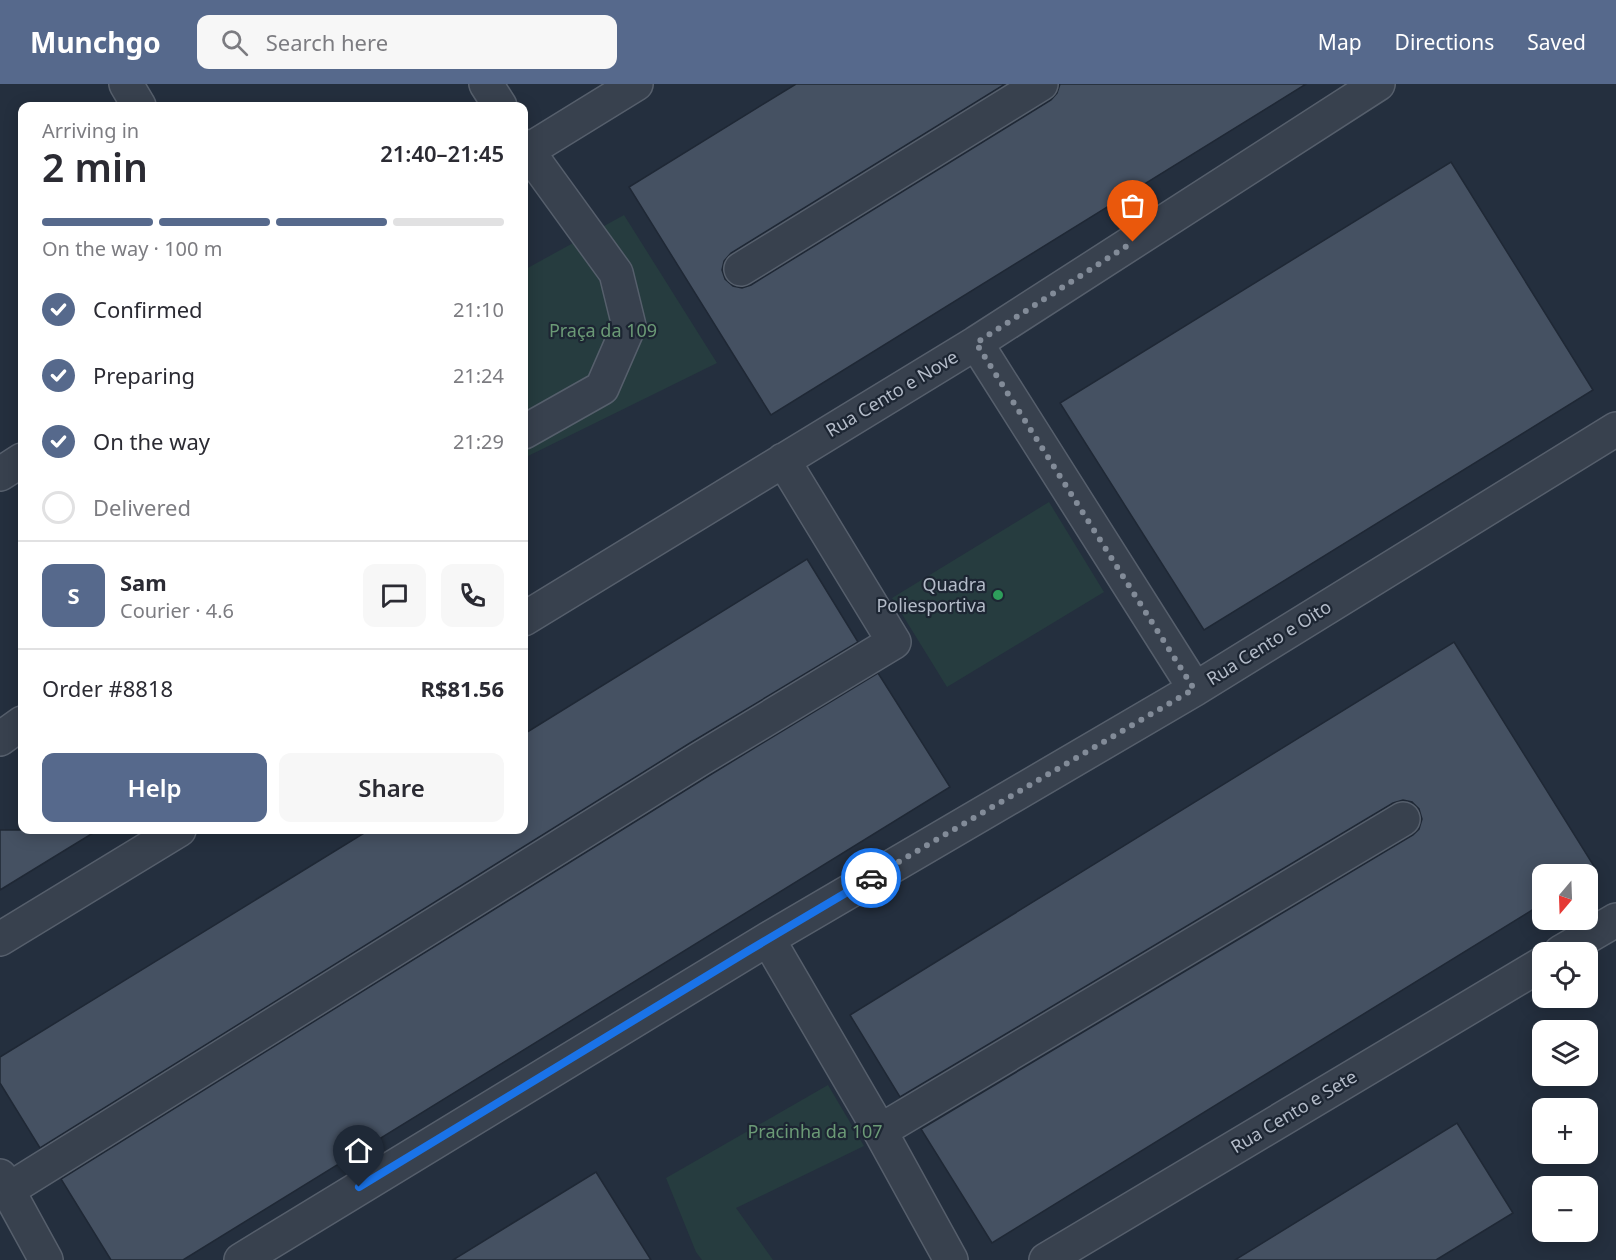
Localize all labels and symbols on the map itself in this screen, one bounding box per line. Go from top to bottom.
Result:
pin [1107,180,1158,242]
park label: Praça da 109 [549,318,657,342]
street label: Rua Cento e Nove [821,344,962,442]
place label: Quadra Poliesportiva [876,572,986,617]
marker: Quadra Poliesportiva [991,588,1005,602]
street label: Rua Cento e Oito [1202,594,1335,690]
courier [841,848,901,908]
north arrow [1532,864,1598,930]
street label: Rua Cento e Sete [1226,1064,1361,1158]
park label: Pracinha da 107 [747,1119,883,1143]
pin [333,1125,384,1187]

